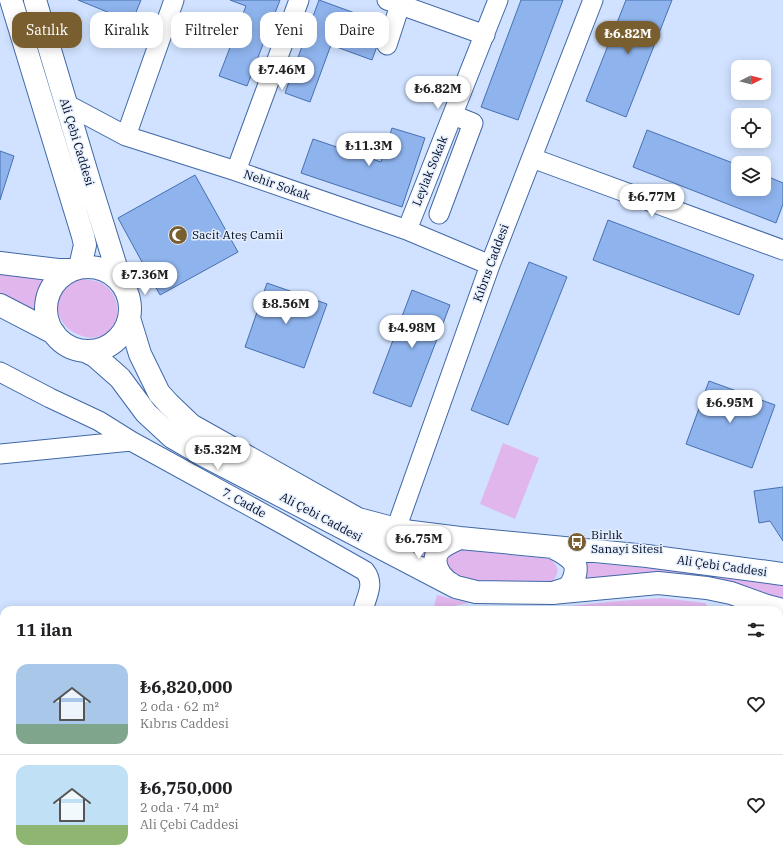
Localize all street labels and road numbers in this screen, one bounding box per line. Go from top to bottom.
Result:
street label: Ali Çebi Caddesi [57,96,98,188]
street label: Leylak Sokak [409,134,450,208]
street label: Nehir Sokak [242,166,312,203]
street label: Kıbrıs Caddesi [469,222,512,304]
street label: 7. Cadde [219,484,269,521]
street label: Ali Çebi Caddesi [278,489,365,545]
street label: Ali Çebi Caddesi [676,552,768,579]

